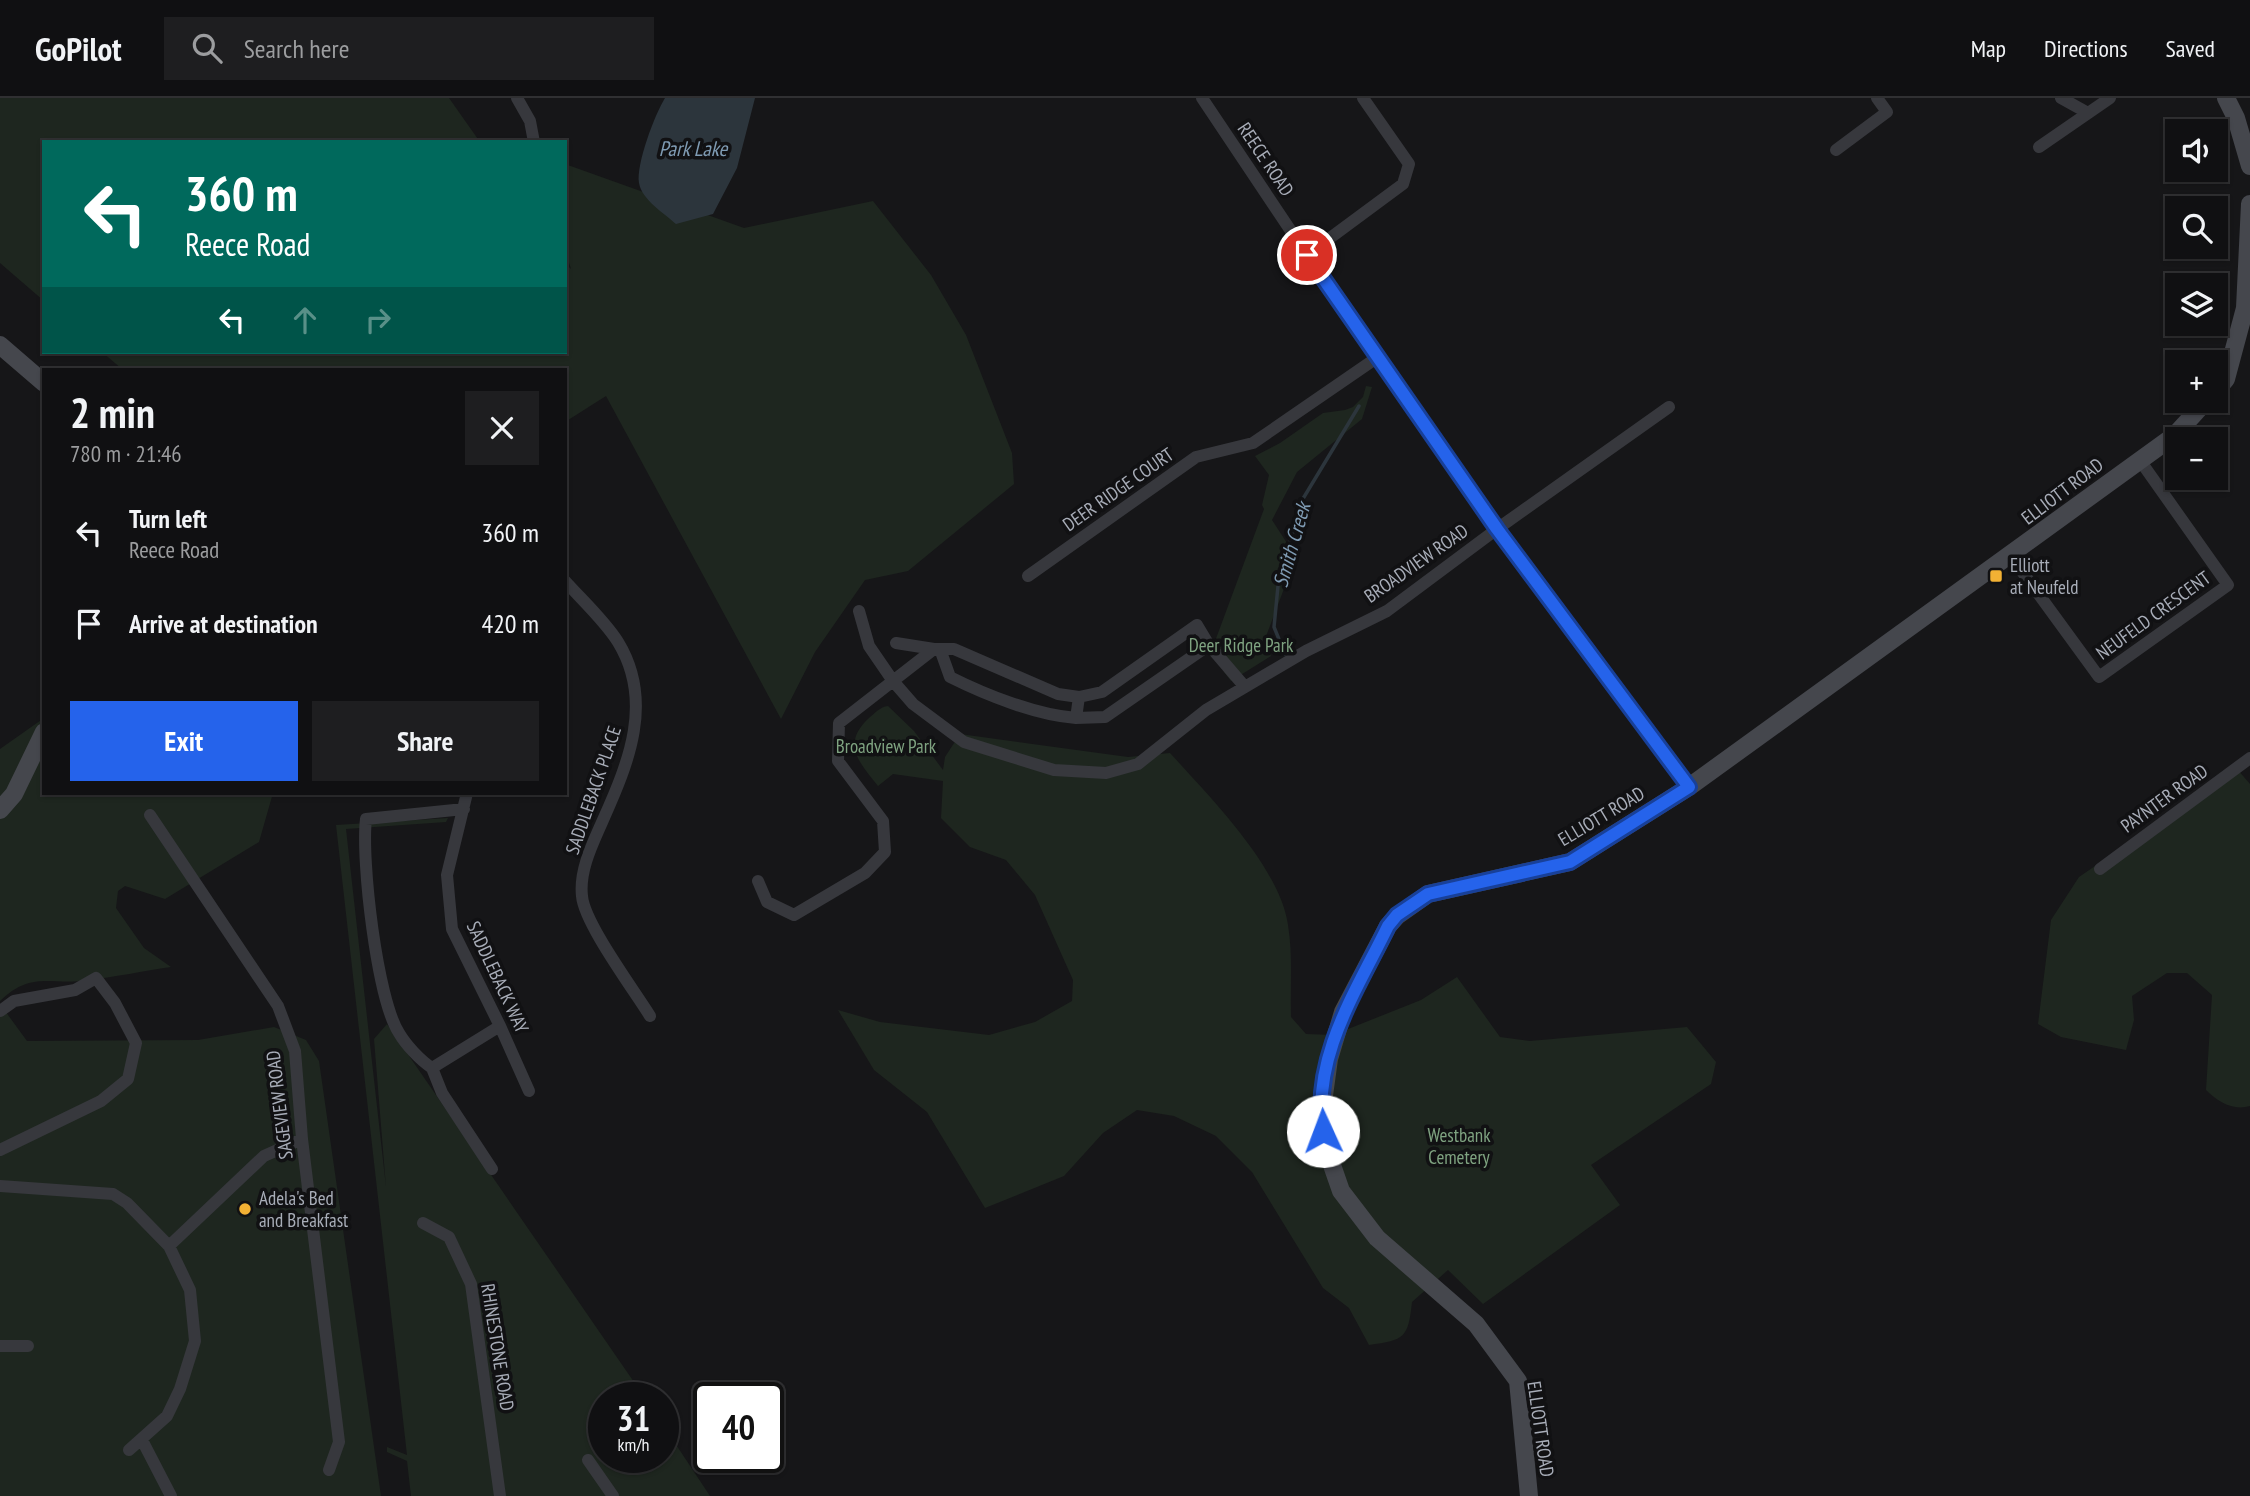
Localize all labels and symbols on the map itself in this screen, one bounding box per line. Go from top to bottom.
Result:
street label: REECE ROAD [1233,118,1299,201]
water label: Park Lake [659,135,729,162]
pin [1277,225,1337,285]
street label: DEER RIDGE COURT [1058,442,1178,536]
street label: ELLIOTT ROAD [2016,452,2108,530]
water label: Smith Creek [1267,497,1317,590]
street label: BROADVIEW ROAD [1359,518,1473,608]
place label: Elliott at Neufeld [2010,553,2078,599]
street label: NEUFELD CRESCENT [2091,565,2215,665]
marker: Elliott at Neufeld [1988,568,2004,584]
park label: Deer Ridge Park [1189,633,1294,657]
street label: SADDLEBACK PLACE [560,723,626,857]
park label: Broadview Park [836,734,937,758]
street label: PAYNTER ROAD [2116,758,2212,838]
street label: ELLIOTT ROAD [1553,781,1649,851]
street label: SADDLEBACK WAY [462,917,535,1037]
street label: SAGEVIEW ROAD [260,1049,298,1161]
position arrow [1286,1094,1360,1168]
park label: Westbank Cemetery [1427,1123,1491,1169]
place label: Adela's Bed and Breakfast [259,1186,349,1232]
marker: Adela's Bed and Breakfast [237,1201,253,1217]
street label: RHINESTONE ROAD [476,1282,520,1412]
street label: ELLIOTT ROAD [1522,1380,1560,1478]
speed limit sign: 40 [693,1382,784,1473]

